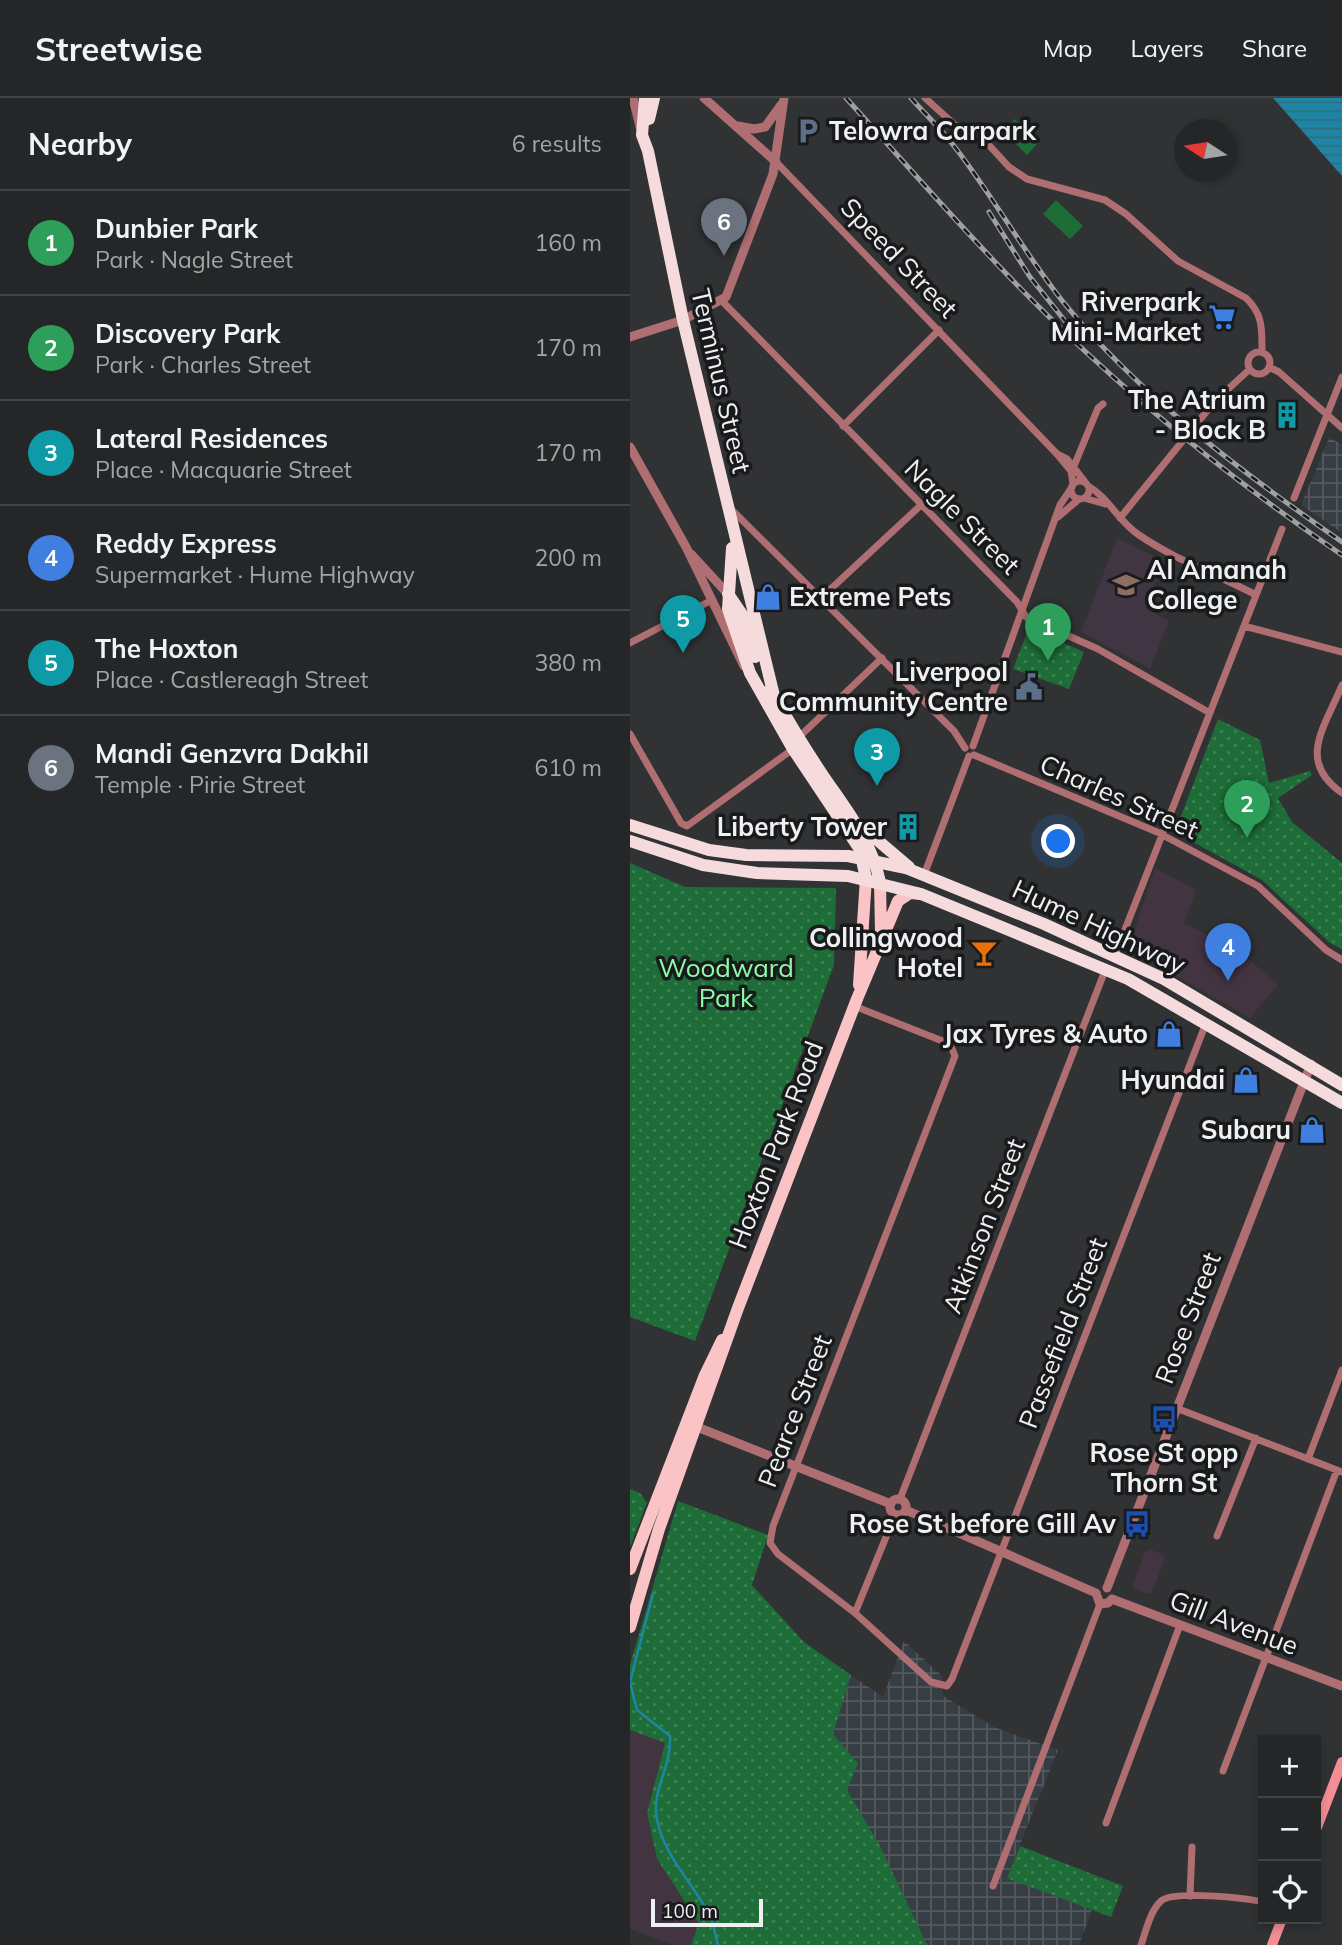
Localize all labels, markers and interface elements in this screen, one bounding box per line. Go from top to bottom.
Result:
text: Streetwise [35,28,203,69]
text: Map [1043,33,1092,63]
text: Layers [1130,33,1204,63]
text: Share [1242,33,1307,63]
place label: Telowra Carpark [829,114,1037,147]
parking icon: Telowra Carpark [793,116,823,146]
north arrow [1174,119,1237,182]
text: Nearby [28,125,132,163]
text: 6 results [512,129,602,158]
street label: Speed Street [834,191,965,325]
pin: 6 [701,198,747,256]
text: Dunbier Park [95,212,258,245]
text: 1 [44,228,58,257]
text: 160 m [534,228,602,257]
text: Park · Nagle Street [95,245,293,274]
place label: Riverpark Mini-Market [1051,285,1202,348]
street label: Terminus Street [684,286,759,476]
supermarket icon: Riverpark Mini-Market [1207,302,1237,332]
text: Discovery Park [95,317,280,350]
text: 2 [44,333,58,362]
text: 170 m [534,333,602,362]
text: Park · Charles Street [95,350,311,379]
place label: The Atrium - Block B [1128,383,1266,446]
building icon: The Atrium - Block B [1272,400,1302,430]
text: Lateral Residences [95,422,328,455]
text: 3 [44,438,58,467]
text: 170 m [534,438,602,467]
street label: Nagle Street [898,452,1027,581]
text: Place · Macquarie Street [95,455,352,484]
text: Reddy Express [95,527,277,560]
text: 4 [44,543,58,572]
text: 200 m [534,543,602,572]
place label: Al Amanah College [1147,553,1287,616]
text: Supermarket · Hume Highway [95,560,415,589]
school or university icon: Al Amanah College [1111,570,1141,600]
place label: Extreme Pets [789,580,951,613]
shop icon: Extreme Pets [753,582,783,612]
pin: 5 [660,595,706,653]
pin: 1 [1025,603,1071,661]
text: The Hoxton [95,632,238,665]
text: 5 [44,648,58,677]
text: 380 m [534,648,602,677]
place label: Liverpool Community Centre [779,655,1008,718]
text: Place · Castlereagh Street [95,665,368,694]
public building icon: Liverpool Community Centre [1014,672,1044,702]
pin: 3 [854,728,900,786]
text: Mandi Genzvra Dakhil [95,737,369,770]
street label: Charles Street [1035,747,1204,846]
text: 6 [44,753,58,782]
text: 610 m [534,753,602,782]
text: Temple · Pirie Street [95,770,305,799]
pin: 2 [1224,780,1270,838]
place label: Liberty Tower [717,810,888,843]
building icon: Liberty Tower [893,812,923,842]
your location [1041,824,1075,858]
street label: Hume Highway [1007,872,1191,981]
place label: Collingwood Hotel [809,921,963,984]
pin: 4 [1205,923,1251,981]
bar icon: Collingwood Hotel [969,938,999,968]
park label: Woodward Park [658,951,794,1014]
place label: Jax Tyres & Auto [943,1017,1148,1050]
shop icon: Jax Tyres & Auto [1154,1019,1184,1049]
street label: Hoxton Park Road [721,1036,830,1253]
place label: Hyundai [1121,1063,1225,1096]
shop icon: Hyundai [1231,1065,1261,1095]
place label: Subaru [1201,1113,1291,1146]
shop icon: Subaru [1297,1115,1327,1145]
street label: Atkinson Street [935,1134,1032,1318]
street label: Passefield Street [1011,1233,1114,1433]
street label: Rose Street [1147,1247,1228,1388]
street label: Pearce Street [750,1330,839,1492]
bus stop icon: Rose St opp Thorn St [1149,1404,1179,1434]
place label: Rose St opp Thorn St [1090,1436,1238,1499]
place label: Rose St before Gill Av [849,1507,1117,1540]
bus stop icon: Rose St before Gill Av [1122,1509,1152,1539]
street label: Gill Avenue [1165,1583,1303,1662]
map controls [1258,1735,1321,1924]
button: + [1258,1735,1321,1798]
button: − [1258,1798,1321,1861]
button: locate [1258,1861,1321,1924]
scale bar [651,1896,763,1928]
text: 100 m [662,1899,718,1923]

